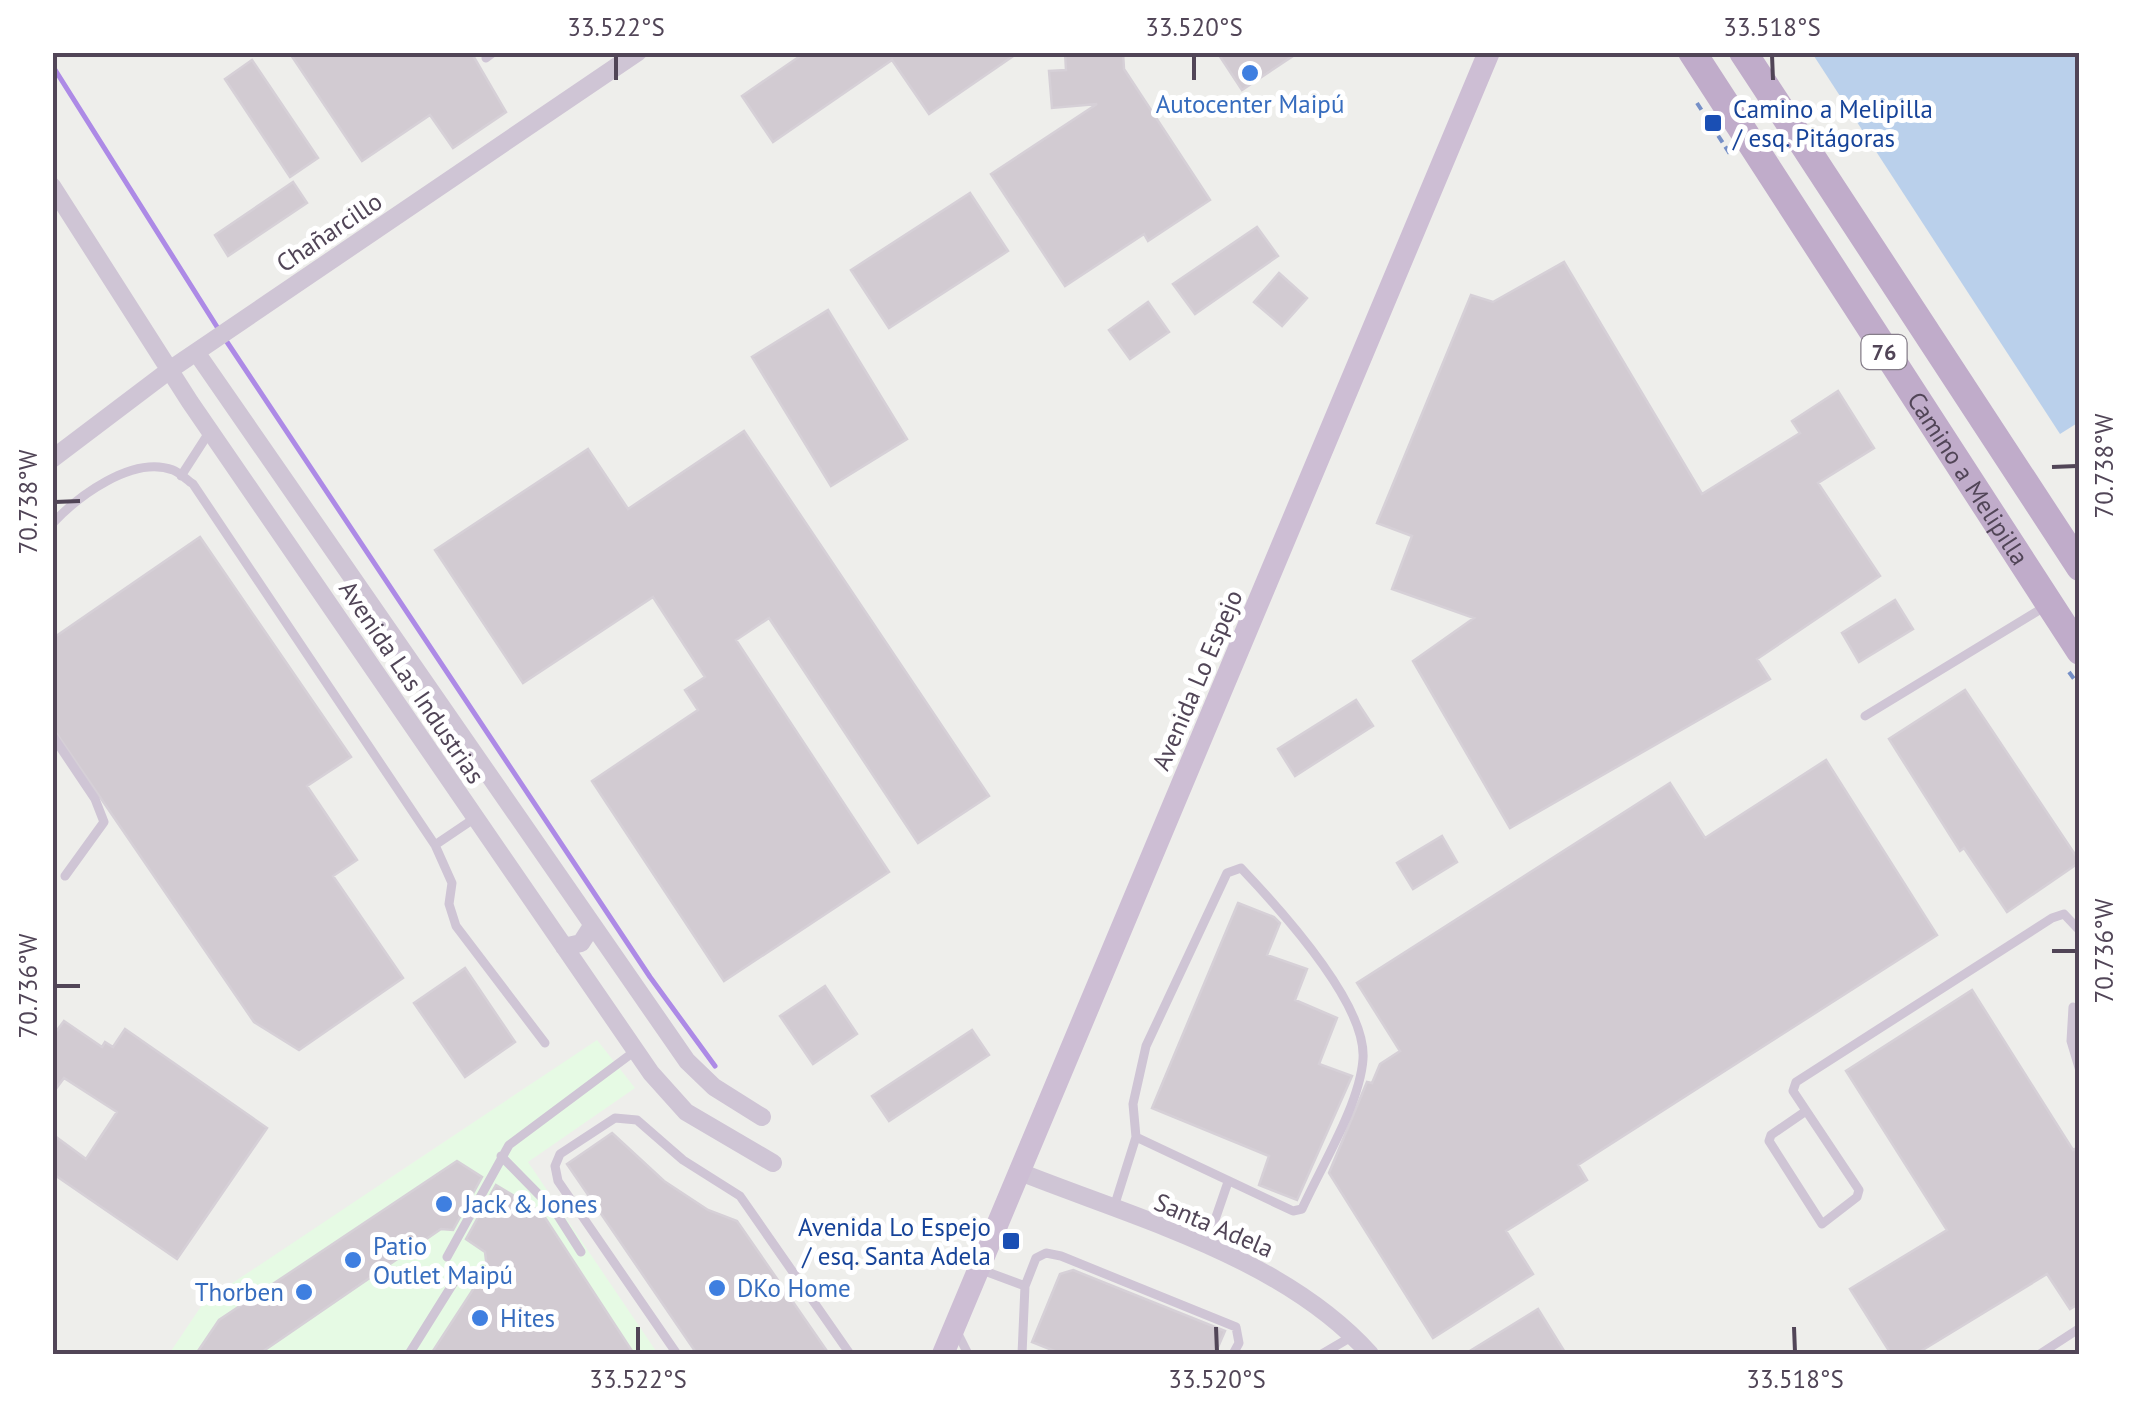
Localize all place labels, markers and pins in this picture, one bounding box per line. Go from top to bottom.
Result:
marker: Autocenter Maipú [1239,62,1261,84]
place label: Autocenter Maipú [1156,88,1344,120]
place label: Camino a Melipilla / esq. Pitágoras [1732,93,1933,154]
marker: Camino a Melipilla / esq. Pitágoras [1702,112,1724,134]
place label: Jack & Jones [463,1188,597,1220]
marker: Jack & Jones [433,1193,455,1215]
place label: Avenida Lo Espejo / esq. Santa Adela [798,1211,991,1272]
place label: Patio Outlet Maipú [373,1230,513,1291]
marker: Avenida Lo Espejo / esq. Santa Adela [1000,1230,1022,1252]
marker: Patio Outlet Maipú [342,1249,364,1271]
place label: DKo Home [737,1272,851,1304]
place label: Thorben [195,1276,284,1308]
marker: DKo Home [706,1277,728,1299]
marker: Thorben [293,1281,315,1303]
place label: Hites [500,1302,555,1334]
marker: Hites [469,1307,491,1329]

